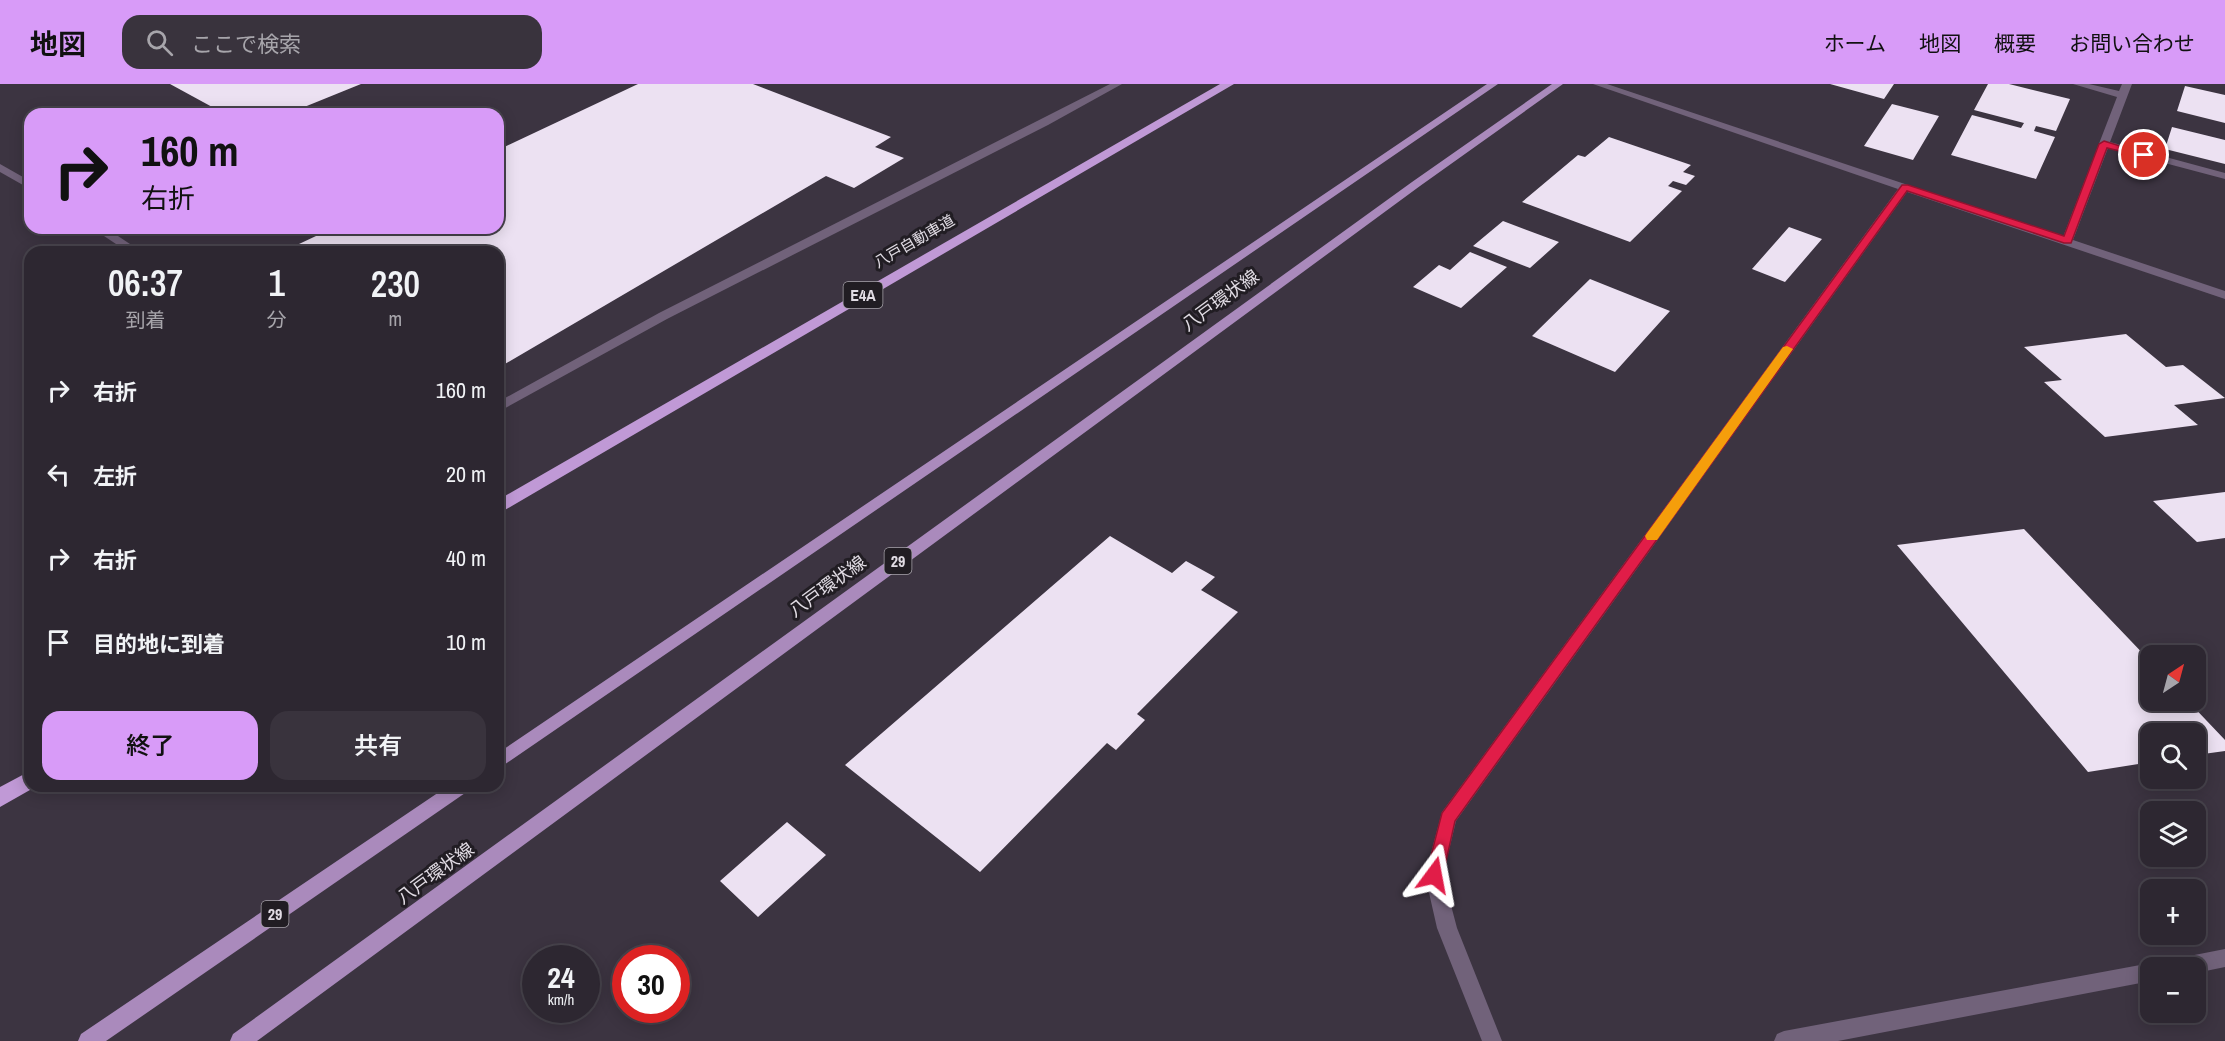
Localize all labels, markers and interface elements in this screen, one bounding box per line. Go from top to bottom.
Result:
search box [122,15,542,69]
text: 地図 [30,25,86,63]
icon: search [143,26,176,59]
text: ここで検索 [191,29,301,59]
text: ホーム [1824,29,1886,58]
text: 地図 [1919,29,1961,58]
text: 概要 [1994,29,2036,58]
text: お問い合わせ [2069,29,2195,58]
text: 160 m [141,123,239,179]
pin [2118,129,2169,180]
icon: right [42,132,120,210]
icon: arrive [2127,138,2160,171]
text: 右折 [141,180,195,216]
street label: 八戸自動車道 [870,209,958,273]
text: 06:37 [108,259,183,307]
text: 1 [269,259,285,307]
text: 230 [371,260,420,308]
street label: 八戸環状線 [1176,263,1264,337]
road number: E4A [844,282,882,308]
text: m [389,305,402,332]
text: 到着 [125,306,165,333]
text: 分 [267,306,287,333]
icon: right [42,374,75,407]
text: 160 m [436,375,486,405]
text: 右折 [93,377,137,407]
icon: left [42,458,75,491]
text: 20 m [446,459,486,489]
text: 左折 [93,461,137,491]
icon: right [42,542,75,575]
text: 40 m [446,543,486,573]
text: 右折 [93,545,137,575]
road number: 29 [884,548,912,574]
street label: 八戸環状線 [783,549,871,623]
icon: arrive [42,626,75,659]
text: 10 m [446,627,486,657]
text: 目的地に到着 [93,629,225,659]
north arrow [2140,645,2206,711]
map controls [2140,645,2206,1023]
button: 終了 [42,711,258,780]
button: 共有 [270,711,486,780]
button: search [2140,723,2206,789]
button: layers [2140,801,2206,867]
street label: 八戸環状線 [391,836,479,910]
position arrow [1402,843,1466,907]
button: + [2140,879,2206,945]
road number: 29 [262,901,288,927]
speed limit sign: 30 [612,945,690,1023]
text: 24 [547,957,575,997]
button: − [2140,957,2206,1023]
text: km/h [548,989,574,1010]

